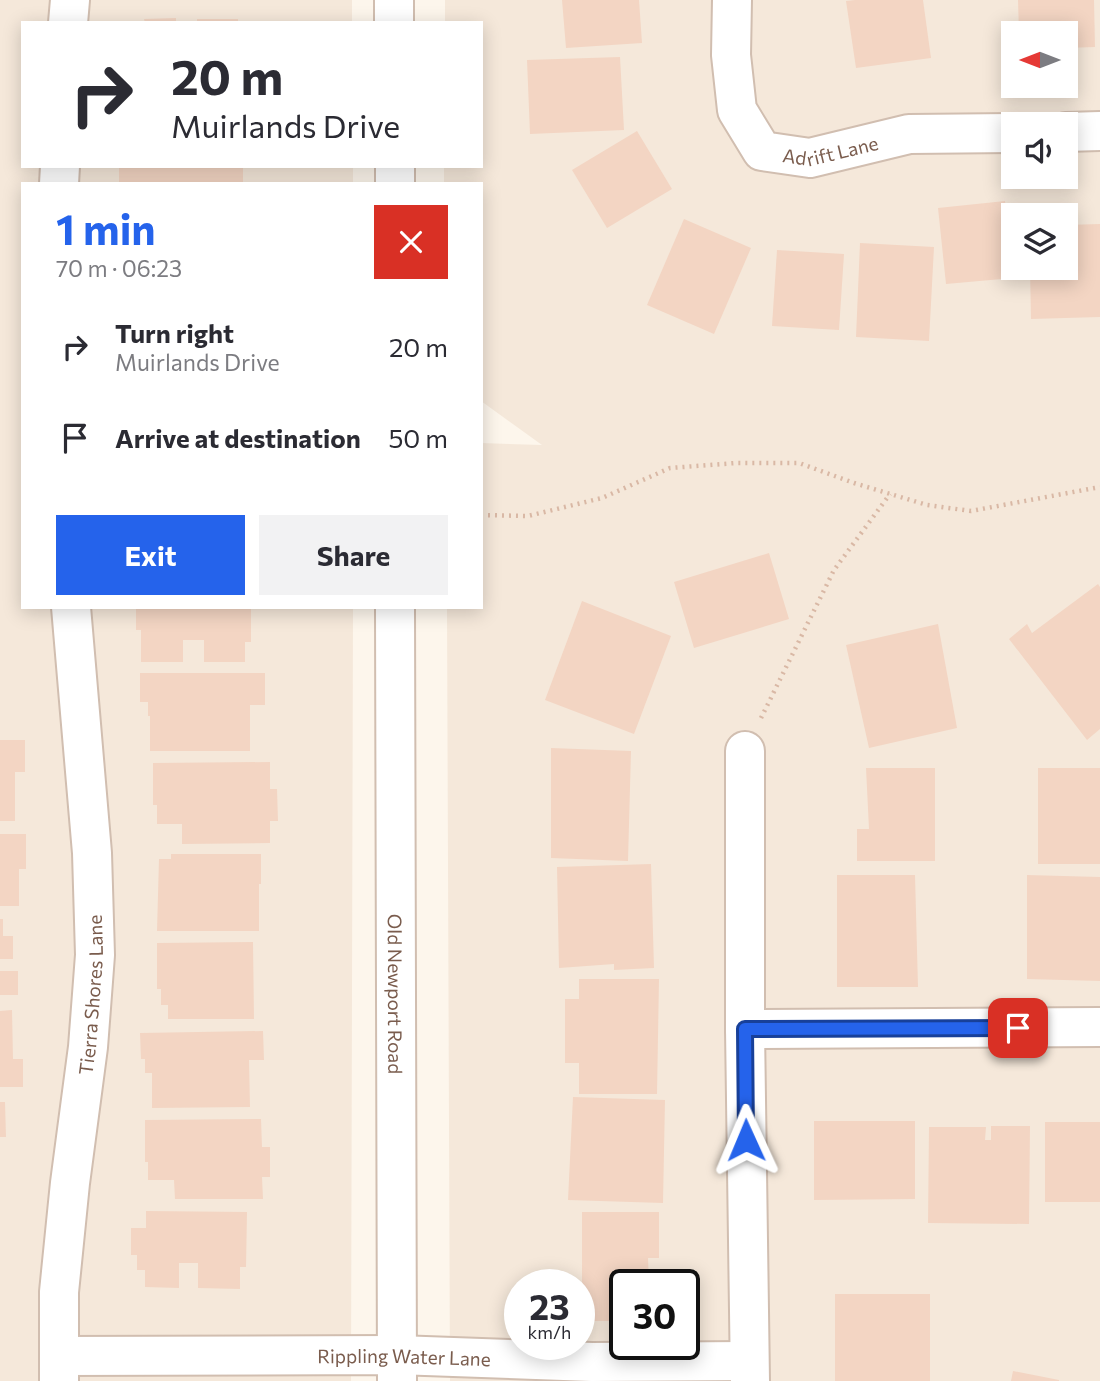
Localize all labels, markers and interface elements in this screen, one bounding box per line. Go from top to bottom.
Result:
north arrow [1001,21,1078,98]
map controls [1001,21,1078,280]
text: 20 m [171,45,283,105]
icon: right [56,49,147,140]
text: Muirlands Drive [171,105,400,145]
button: sound [1001,112,1078,189]
street label: Adrift Lane [781,130,880,170]
text: 1 min [56,202,156,254]
button: layers [1001,203,1078,280]
button: close [374,205,448,279]
text: 70 m · 06:23 [56,254,182,282]
text: Turn right [115,317,234,348]
icon: right [56,328,94,366]
text: 20 m [389,331,448,362]
text: Muirlands Drive [115,348,280,376]
icon: arrive [56,419,94,457]
text: Arrive at destination [115,422,361,453]
text: 50 m [388,422,448,453]
button: Exit [56,515,245,595]
button: Share [259,515,448,595]
street label: Tierra Shores Lane [73,914,107,1076]
street label: Old Newport Road [384,914,408,1074]
pin [988,998,1048,1058]
icon: arrive [999,1009,1037,1047]
position arrow [709,1103,783,1177]
speed limit sign: 30 [609,1269,700,1360]
text: 23 [529,1284,570,1327]
text: km/h [528,1321,571,1343]
street label: Rippling Water Lane [317,1343,491,1370]

